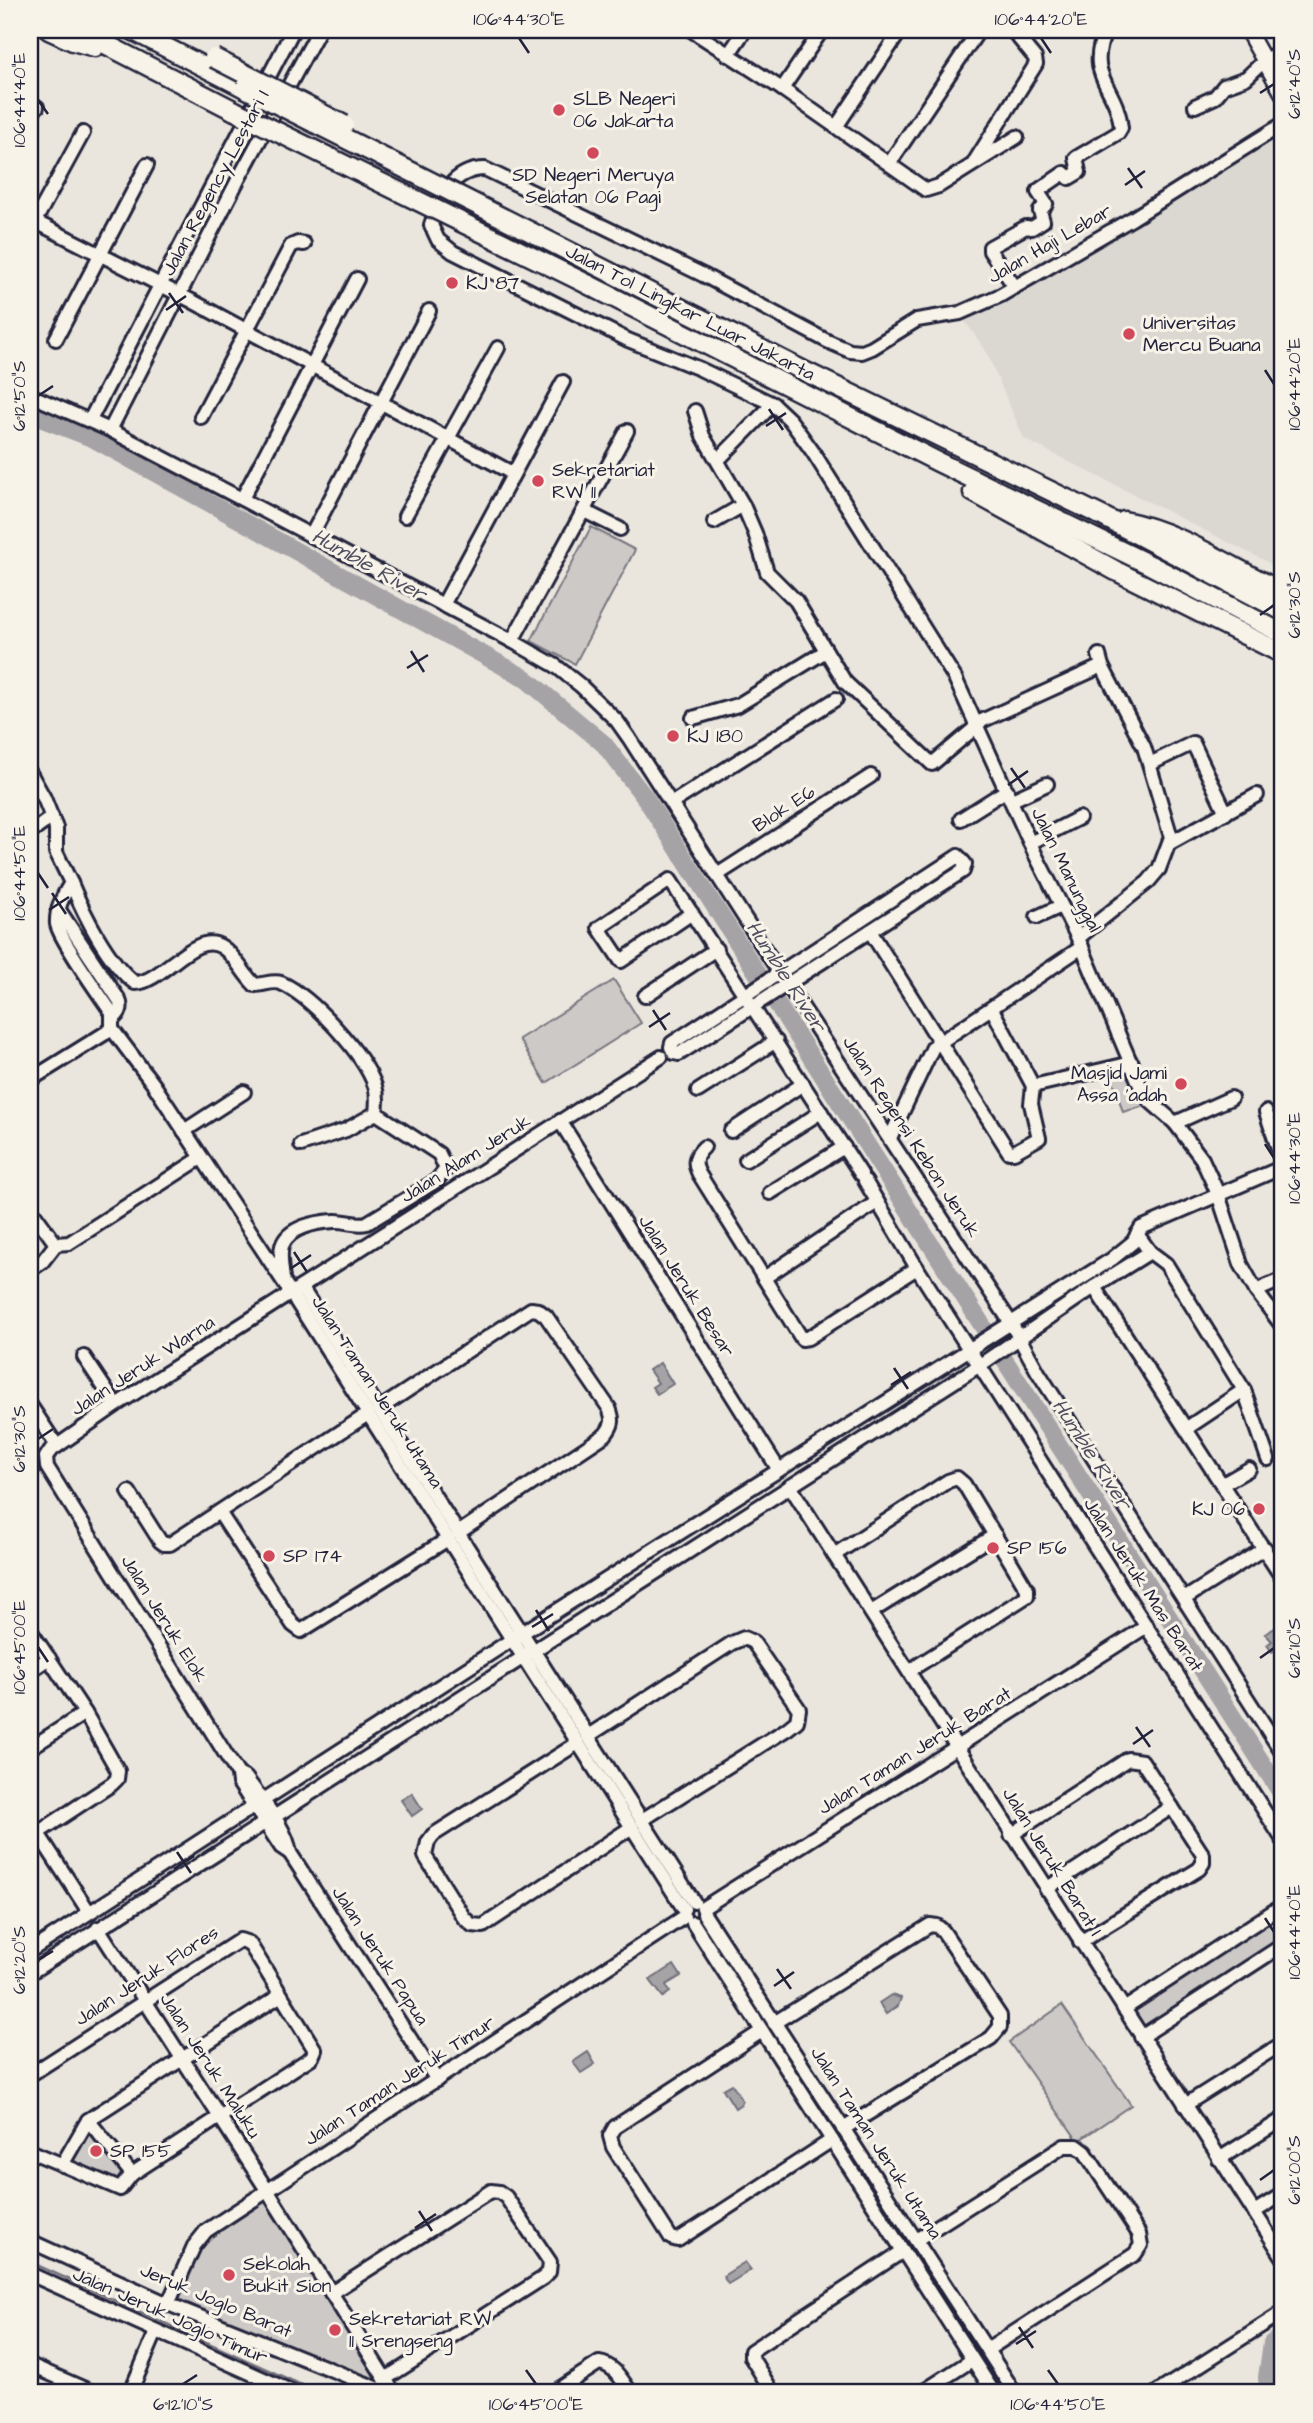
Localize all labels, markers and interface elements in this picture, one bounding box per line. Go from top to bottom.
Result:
text: 106°44'30"E [473,7,565,32]
text: 106°44'20"E [995,7,1088,32]
text: 6°12'40"S [1282,49,1307,119]
text: 106°44'40"E [7,52,32,147]
street label: Jalan Regency Lestari I [155,85,277,281]
place label: SLB Negeri 06 Jakarta [573,86,675,135]
marker: SLB Negeri 06 Jakarta [551,102,567,118]
marker: SD Negeri Meruya Selatan 06 Pagi [585,145,601,161]
place label: SD Negeri Meruya Selatan 06 Pagi [512,162,674,212]
street label: Jalan Haji Lebar [983,197,1117,290]
street label: Jalan Tol Lingkar Luar Jakarta [560,238,820,389]
place label: KJ 87 [466,270,519,297]
marker: KJ 87 [444,275,460,291]
place label: Universitas Mercu Buana [1143,310,1261,359]
marker: Universitas Mercu Buana [1121,326,1137,342]
text: 106°44'20"E [1282,337,1307,430]
text: 6°12'50"S [7,361,32,431]
place label: Sekretariat RW 11 [552,457,655,506]
marker: Sekretariat RW 11 [530,473,546,489]
water label: Humble River [307,522,433,610]
text: 6°12'30"S [1282,571,1307,639]
place label: KJ 180 [687,723,743,750]
marker: KJ 180 [665,728,681,744]
street label: Blok E6 [747,779,821,839]
street label: Jalan Manunggal [1023,803,1108,937]
text: 106°44'50"E [7,825,32,921]
water label: Humble River [739,915,834,1039]
street label: Jalan Regensi Kebon Jeruk [835,1031,987,1244]
place label: Masjid Jami Assa 'adah [1071,1060,1168,1109]
marker: Masjid Jami Assa 'adah [1173,1076,1189,1092]
street label: Jalan Alam Jeruk [396,1108,537,1210]
text: 106°44'30"E [1282,1112,1307,1204]
street label: Jalan Jeruk Besar [631,1210,741,1363]
street label: Jalan Taman Jeruk Utama [304,1290,450,1494]
street label: Jalan Jeruk Warna [66,1309,220,1423]
water label: Humble River [1045,1393,1140,1517]
text: 6°12'30"S [7,1405,32,1473]
street label: Jalan Jeruk Mas Barat [1076,1493,1210,1678]
place label: KJ 06 [1192,1496,1245,1523]
marker: KJ 06 [1251,1501,1267,1517]
place label: SP 156 [1007,1535,1067,1562]
marker: SP 156 [985,1540,1001,1556]
place label: SP 174 [283,1543,342,1570]
marker: SP 174 [261,1548,277,1564]
street label: Jalan Jeruk Elok [114,1550,214,1688]
text: 106°45'00"E [7,1599,32,1694]
text: 6°12'10"S [1282,1618,1307,1678]
street label: Jalan Taman Jeruk Barat [813,1680,1017,1822]
street label: Jalan Jeruk Barat I [995,1782,1109,1942]
street label: Jalan Jeruk Papua [325,1881,435,2031]
text: 106°44'40"E [1282,1884,1307,1979]
street label: Jalan Jeruk Flores [70,1919,224,2033]
text: 6°12'20"S [7,1926,32,1994]
street label: Jalan Jeruk Maluku [153,1988,267,2144]
street label: Jalan Taman Jeruk Timur [300,2009,501,2153]
street label: Jalan Taman Jeruk Utama [803,2041,949,2245]
text: 6°12'00"S [1282,2135,1307,2205]
place label: SP 155 [110,2138,172,2165]
marker: SP 155 [88,2143,104,2159]
place label: Sekolah Bukit Sion [243,2251,331,2300]
street label: Jeruk Joglo Barat [136,2257,296,2346]
street label: Jalan Jeruk Joglo Timur [68,2261,272,2372]
marker: Sekolah Bukit Sion [221,2267,237,2283]
place label: Sekretariat RW 11 Srengseng [349,2306,491,2356]
marker: Sekretariat RW 11 Srengseng [327,2322,343,2338]
text: 6°12'10"S [153,2392,213,2417]
text: 106°45'00"E [489,2392,584,2417]
text: 106°44'50"E [1010,2392,1106,2417]

